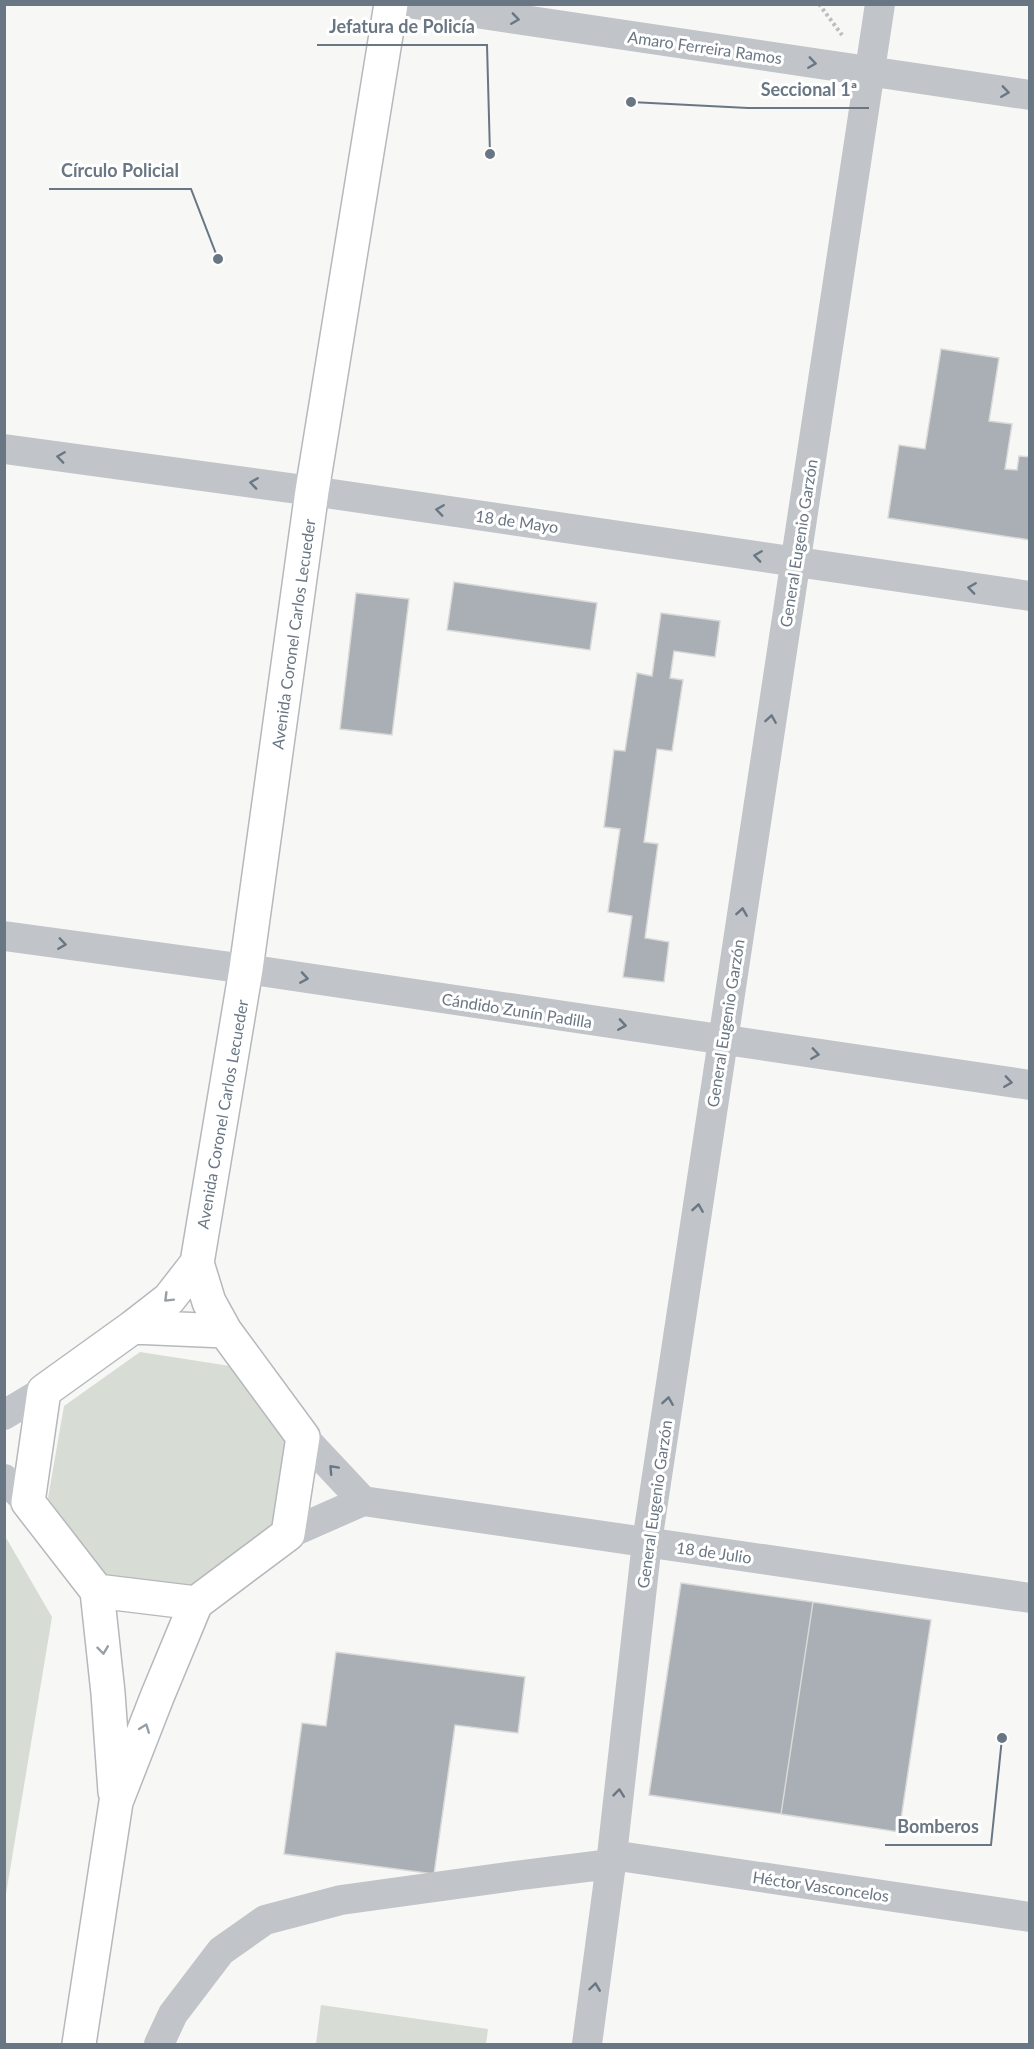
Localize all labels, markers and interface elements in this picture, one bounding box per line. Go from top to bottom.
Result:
callout: Jefatura de Policía [317,9,487,45]
one-way arrow [510,13,519,25]
text: Jefatura de Policía [329,15,475,37]
street label: Amaro Ferreira Ramos [627,27,784,67]
one-way arrow [807,57,816,69]
callout: Seccional 1ª [748,72,869,108]
text: Seccional 1ª [761,78,857,100]
one-way arrow [1000,85,1009,97]
callout: Círculo Policial [49,153,191,189]
text: Círculo Policial [61,159,179,181]
one-way arrow [57,451,66,463]
street label: General Eugenio Garzón [775,458,821,628]
one-way arrow [250,478,259,490]
one-way arrow [436,504,445,516]
street label: 18 de Mayo [474,506,560,536]
street label: Avenida Coronel Carlos Lecueder [267,517,319,750]
one-way arrow [753,551,763,563]
one-way arrow [967,582,976,594]
one-way arrow [765,714,777,724]
one-way arrow [736,907,748,916]
one-way arrow [58,937,67,949]
street label: General Eugenio Garzón [702,938,748,1108]
one-way arrow [300,971,309,983]
street label: Cándido Zunín Padilla [440,989,594,1031]
street label: Avenida Coronel Carlos Lecueder [192,998,252,1230]
one-way arrow [617,1019,626,1031]
one-way arrow [810,1047,819,1059]
one-way arrow [1003,1075,1012,1087]
one-way arrow [691,1204,703,1213]
one-way arrow [165,1291,176,1302]
one-way arrow [662,1397,674,1406]
street label: General Eugenio Garzón [633,1419,675,1589]
one-way arrow [329,1465,340,1475]
street label: 18 de Julio [675,1537,753,1567]
one-way arrow [96,1645,109,1654]
one-way arrow [137,1723,150,1734]
one-way arrow [612,1788,625,1798]
callout: Bomberos [885,1809,991,1845]
text: Bomberos [897,1815,979,1837]
street label: Héctor Vasconcelos [752,1867,891,1905]
one-way arrow [588,1982,601,1991]

